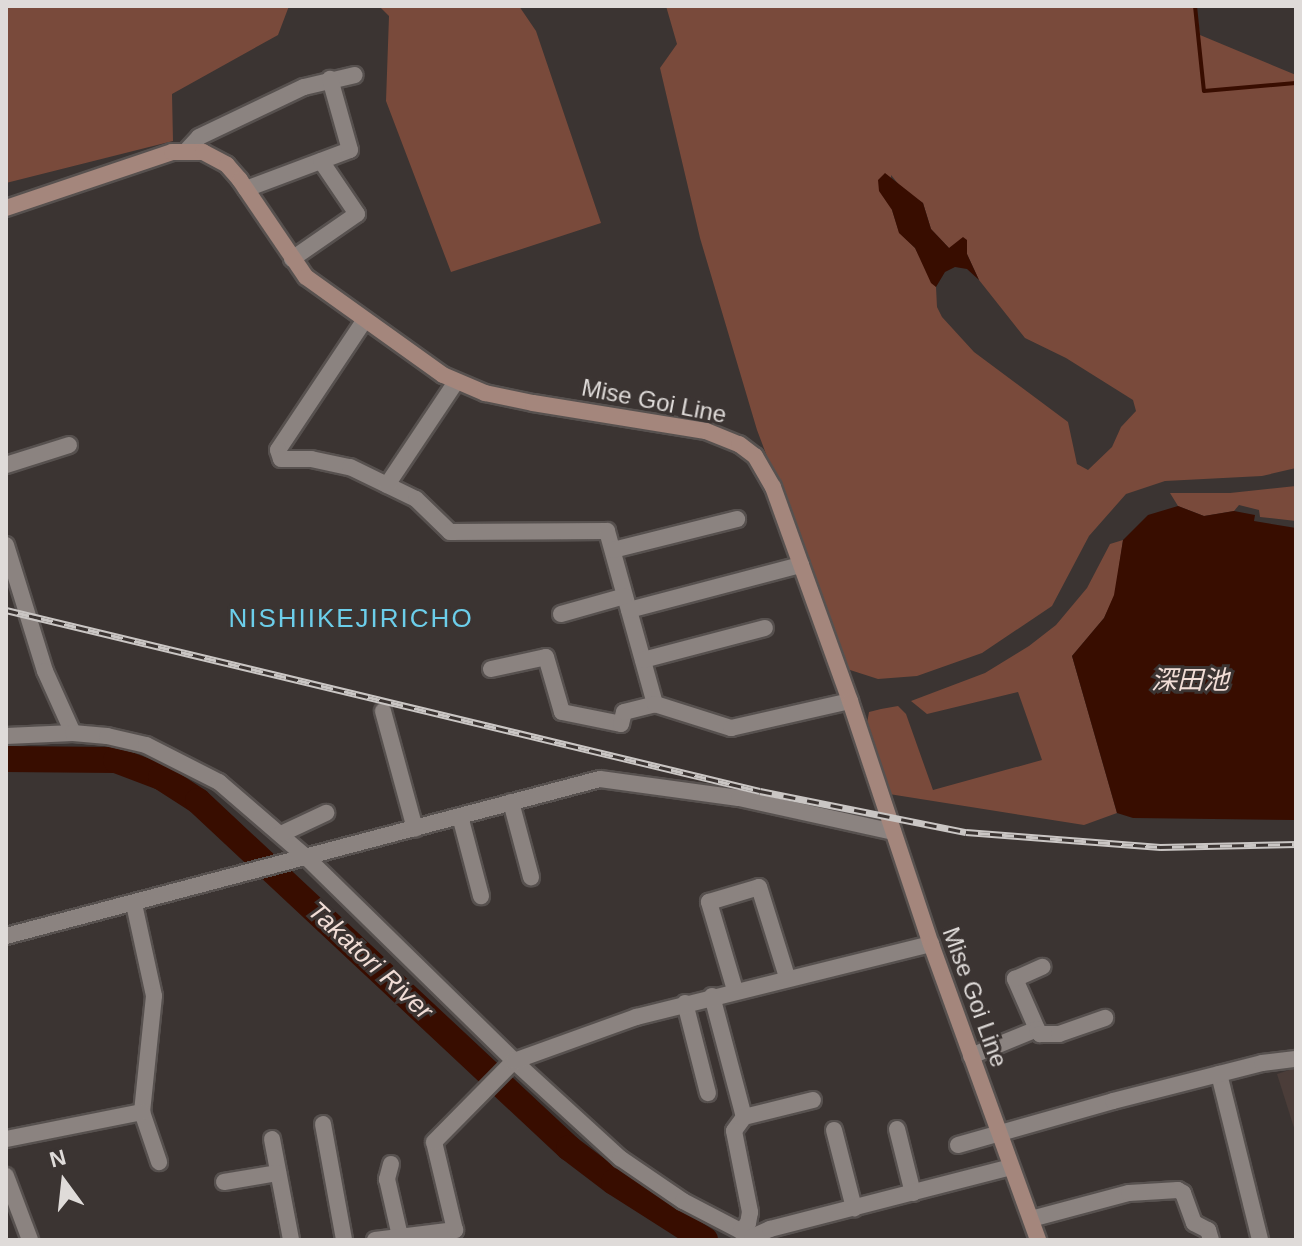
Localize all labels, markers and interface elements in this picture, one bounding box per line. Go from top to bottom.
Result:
street label: Mise Goi Line [579,373,729,429]
district label: NISHIIKEJIRICHO [228,603,474,635]
water label: 深田池 [1151,665,1229,697]
water label: Takatori River [301,895,439,1027]
street label: Mise Goi Line [936,923,1014,1071]
north arrow [24,1142,104,1222]
text: N [47,1144,69,1172]

